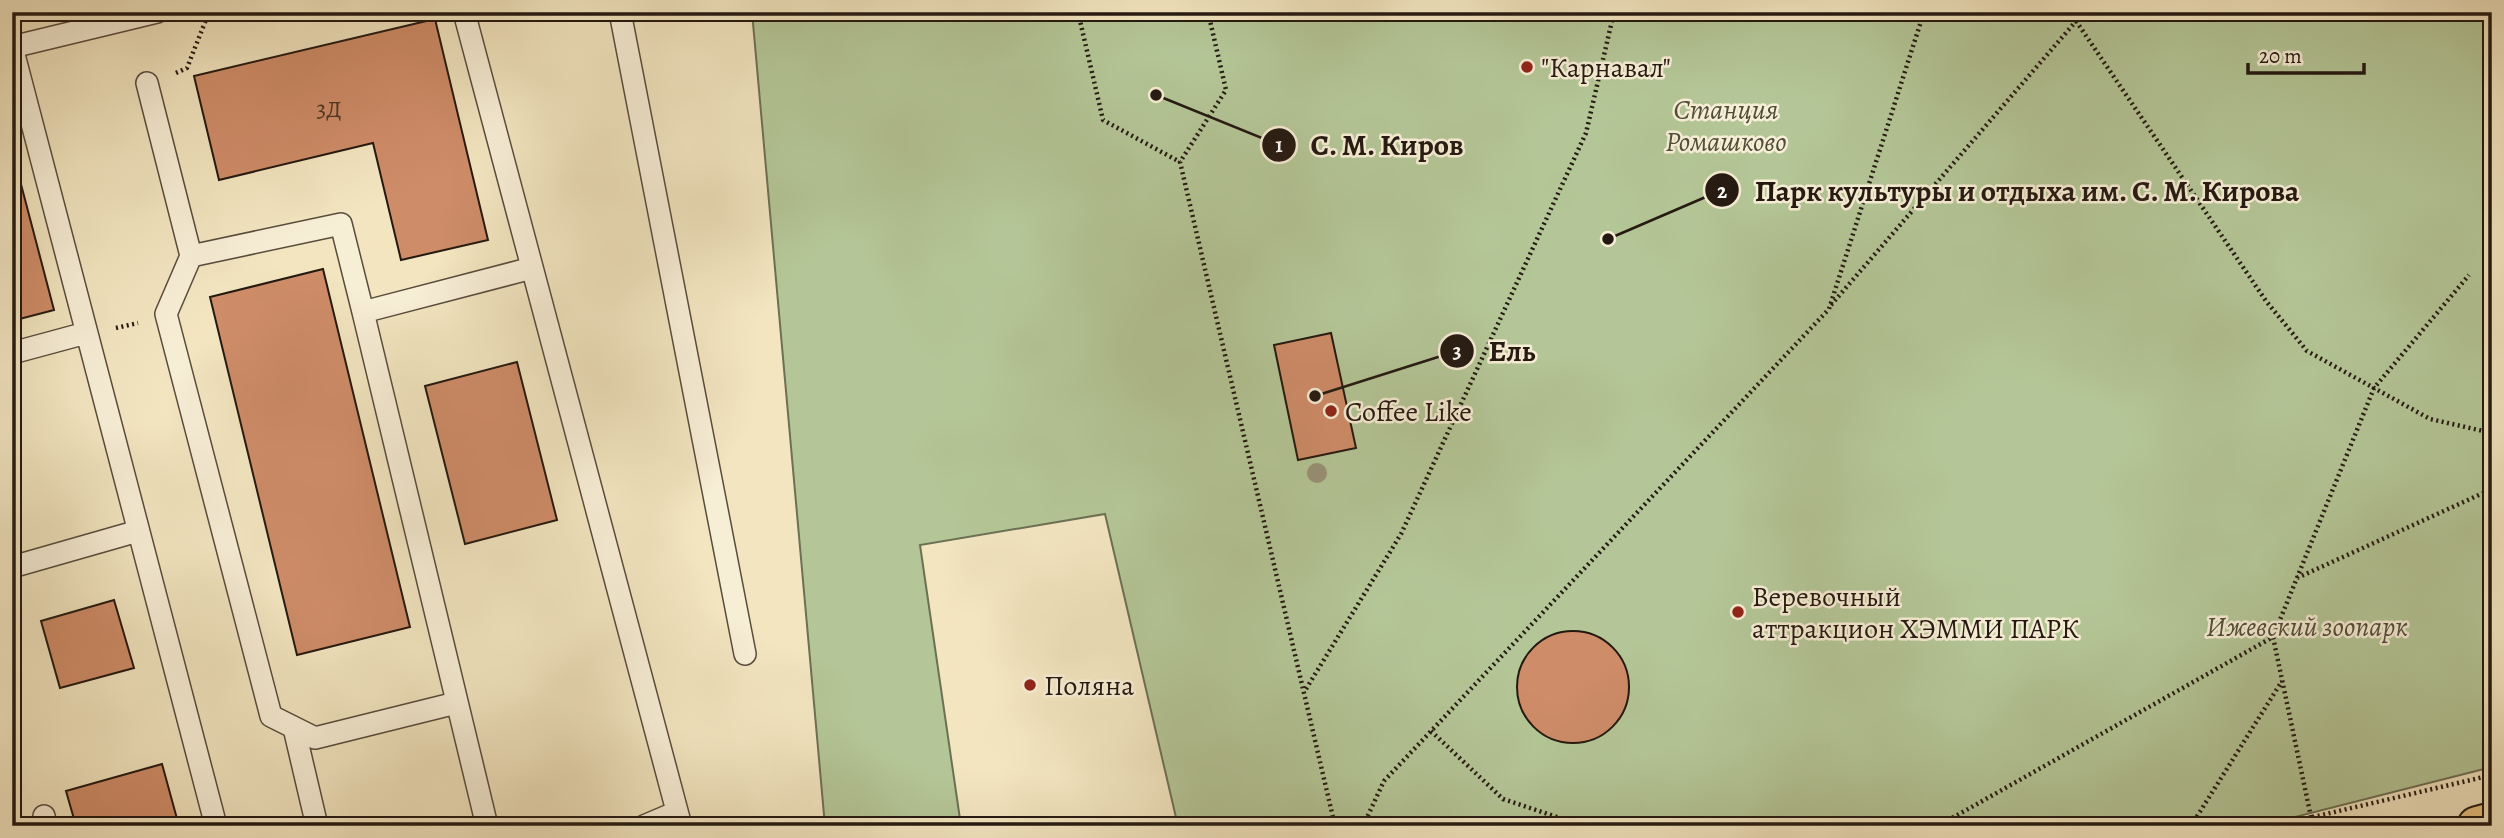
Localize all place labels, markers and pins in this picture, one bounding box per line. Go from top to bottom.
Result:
place label: "Карнавал" [1541,49,1671,87]
marker: "Карнавал" [1519,59,1535,75]
callout: С. М. Киров [1261,119,1479,170]
callout: Парк культуры и отдыха им. С. М. Кирова [1704,165,2314,216]
callout: Ель [1440,325,1549,376]
place label: Coffee Like [1345,393,1472,431]
marker: Coffee Like [1323,403,1339,419]
place label: Веревочный аттракцион ХЭММИ ПАРК [1752,578,2079,648]
marker: Веревочный аттракцион ХЭММИ ПАРК [1730,604,1746,620]
place label: Поляна [1044,667,1134,705]
marker: Поляна [1022,677,1038,693]

